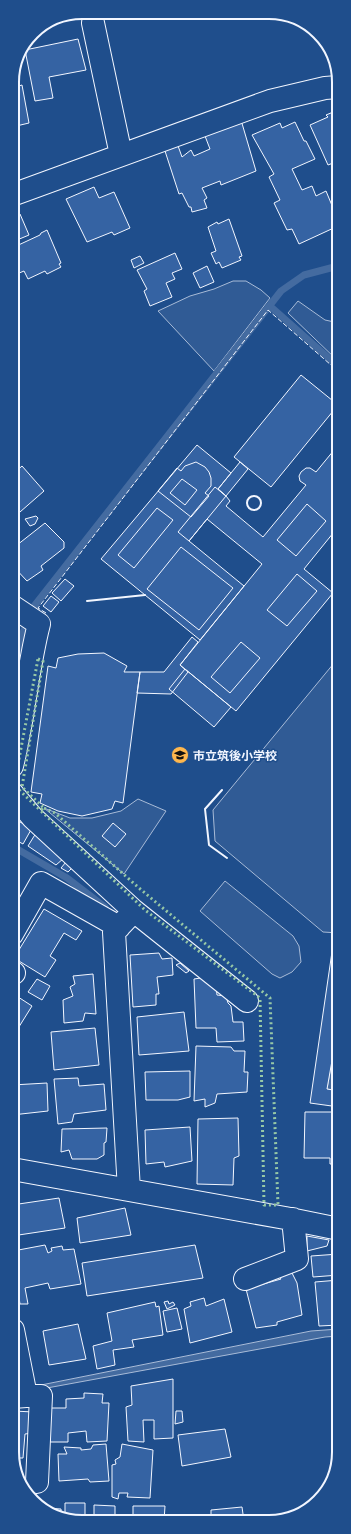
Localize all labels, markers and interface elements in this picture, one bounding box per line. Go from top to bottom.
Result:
school or university icon: 市立筑後小学校 [170,745,190,765]
place label: 市立筑後小学校 [193,748,277,763]

